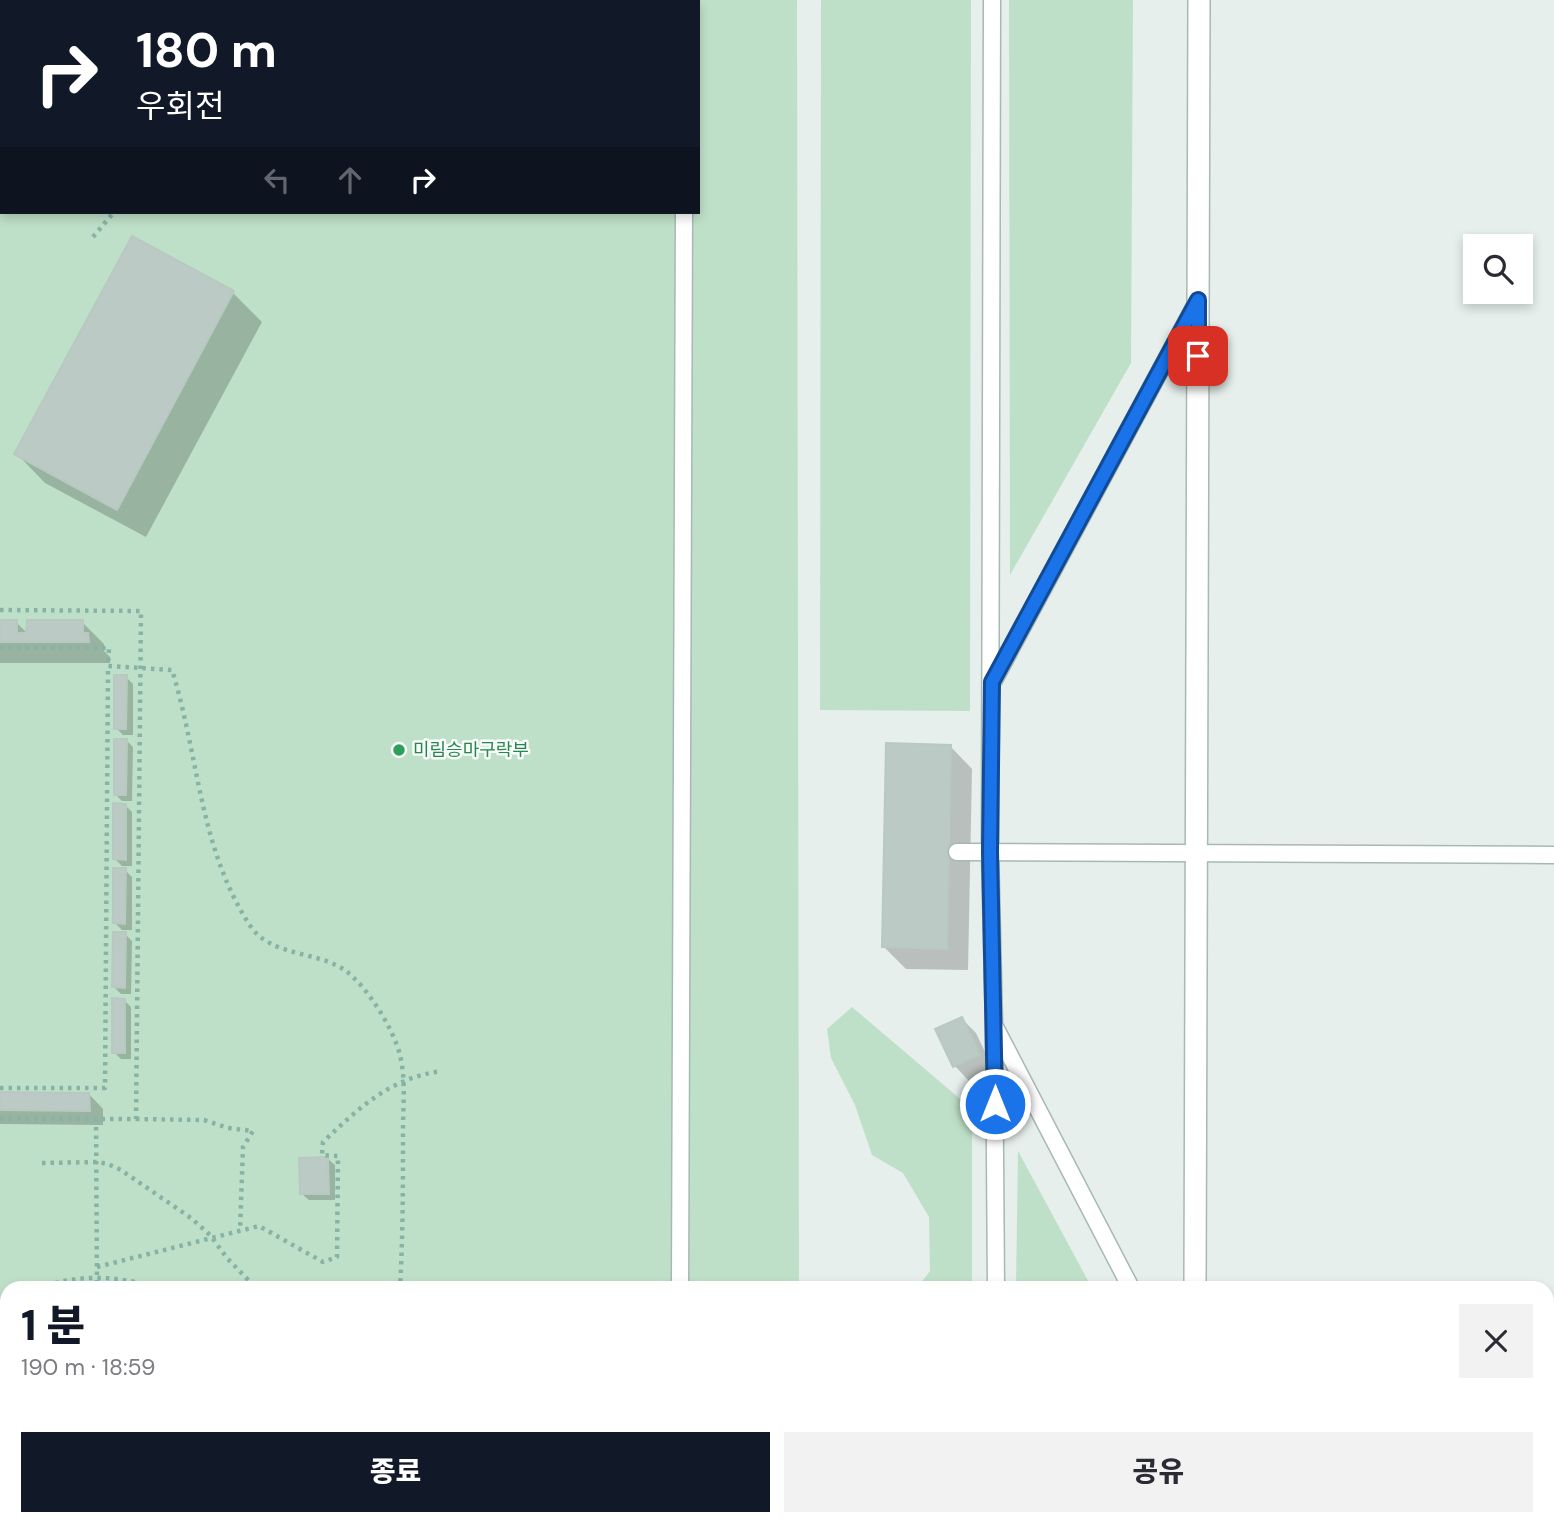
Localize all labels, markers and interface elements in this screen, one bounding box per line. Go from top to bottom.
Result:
text: 180 m [136,18,277,82]
icon: right [21,28,112,119]
text: 우회전 [136,85,224,127]
icon: left [258,161,296,199]
icon: ahead [331,161,369,199]
icon: right [404,161,442,199]
map controls [1463,234,1533,304]
button: search [1463,234,1533,304]
pin [1168,326,1228,386]
icon: arrive [1179,337,1217,375]
place label: 미림승마구락부 [413,738,529,762]
marker: 미림승마구락부 [391,742,407,758]
position arrow [958,1067,1032,1141]
text: 1 분 [21,1298,85,1353]
button: close [1459,1304,1533,1378]
text: 190 m · 18:59 [21,1352,155,1382]
button: 종료 [21,1432,770,1512]
button: 공유 [784,1432,1533,1512]

